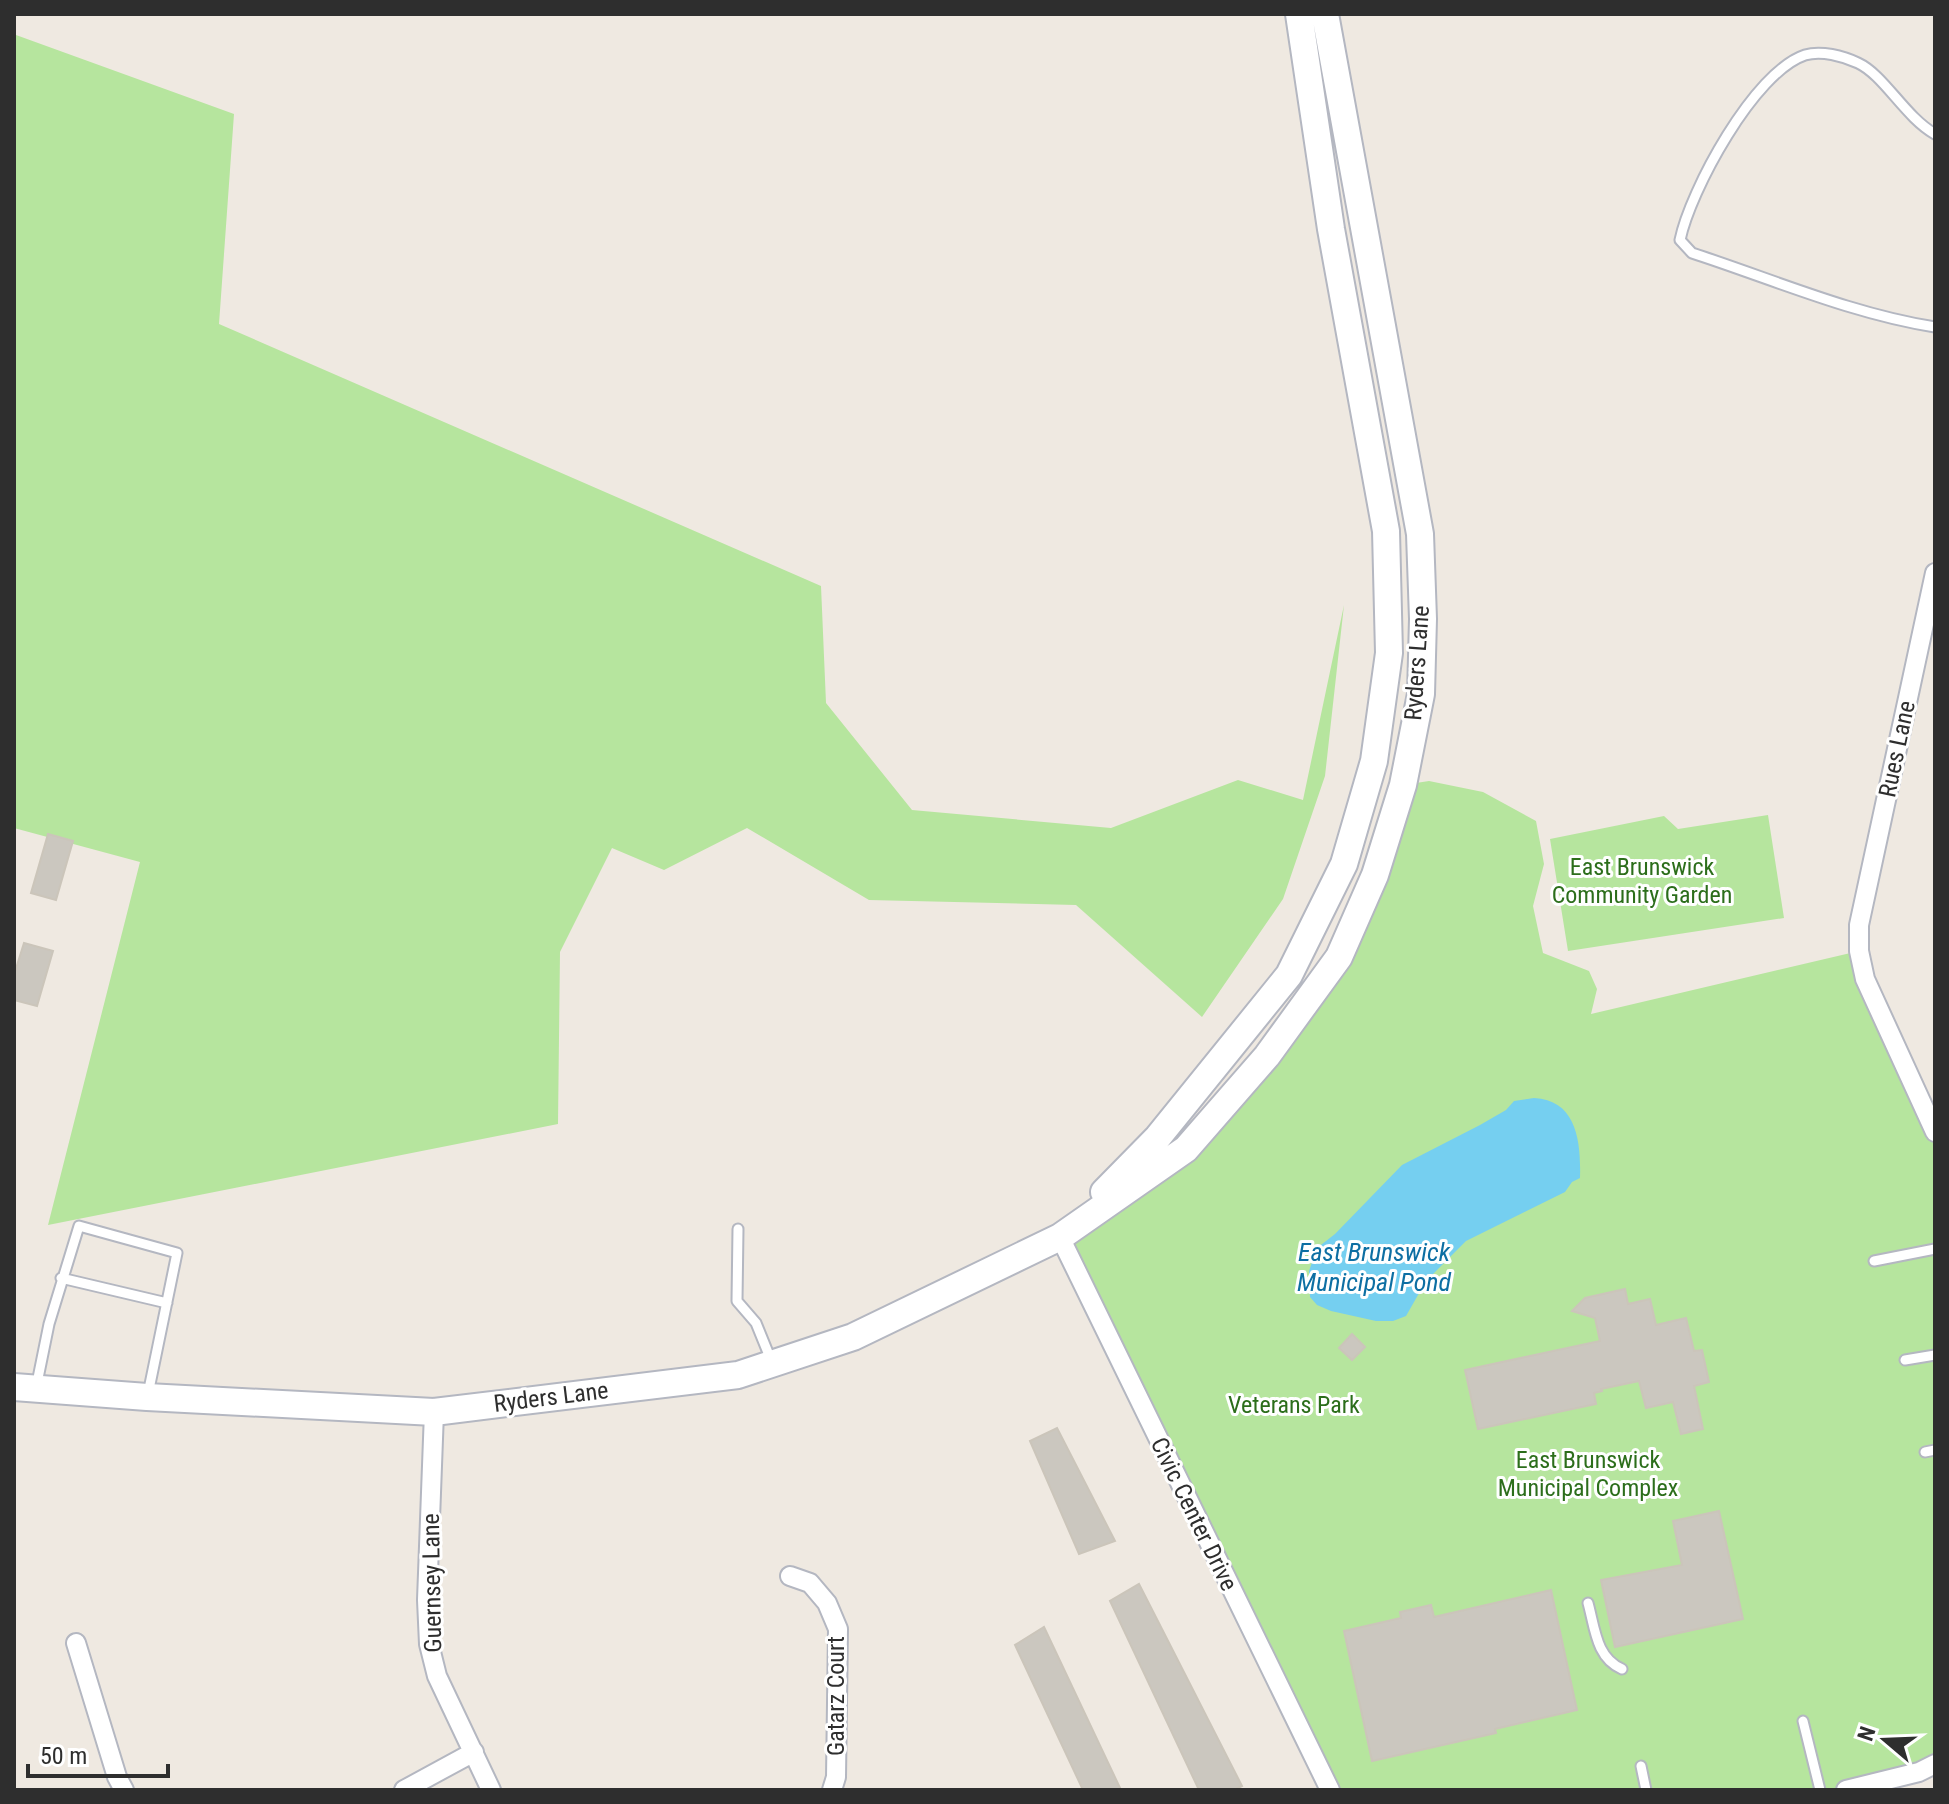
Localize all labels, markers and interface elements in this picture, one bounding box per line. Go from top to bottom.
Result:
street label: Ryders Lane [1399,605,1435,721]
street label: Rues Lane [1873,698,1921,800]
park label: East Brunswick Community Garden [1552,853,1732,909]
water label: East Brunswick Municipal Pond [1297,1237,1452,1297]
street label: Ryders Lane [492,1376,610,1418]
park label: Veterans Park [1228,1391,1360,1419]
street label: Civic Center Drive [1145,1433,1243,1595]
park label: East Brunswick Municipal Complex [1498,1446,1678,1502]
street label: Guernsey Lane [417,1513,447,1653]
street label: Gatarz Court [822,1636,850,1756]
north arrow [1845,1700,1925,1780]
text: N [1853,1723,1881,1744]
scale bar [28,1728,168,1778]
text: 50 m [40,1742,87,1770]

